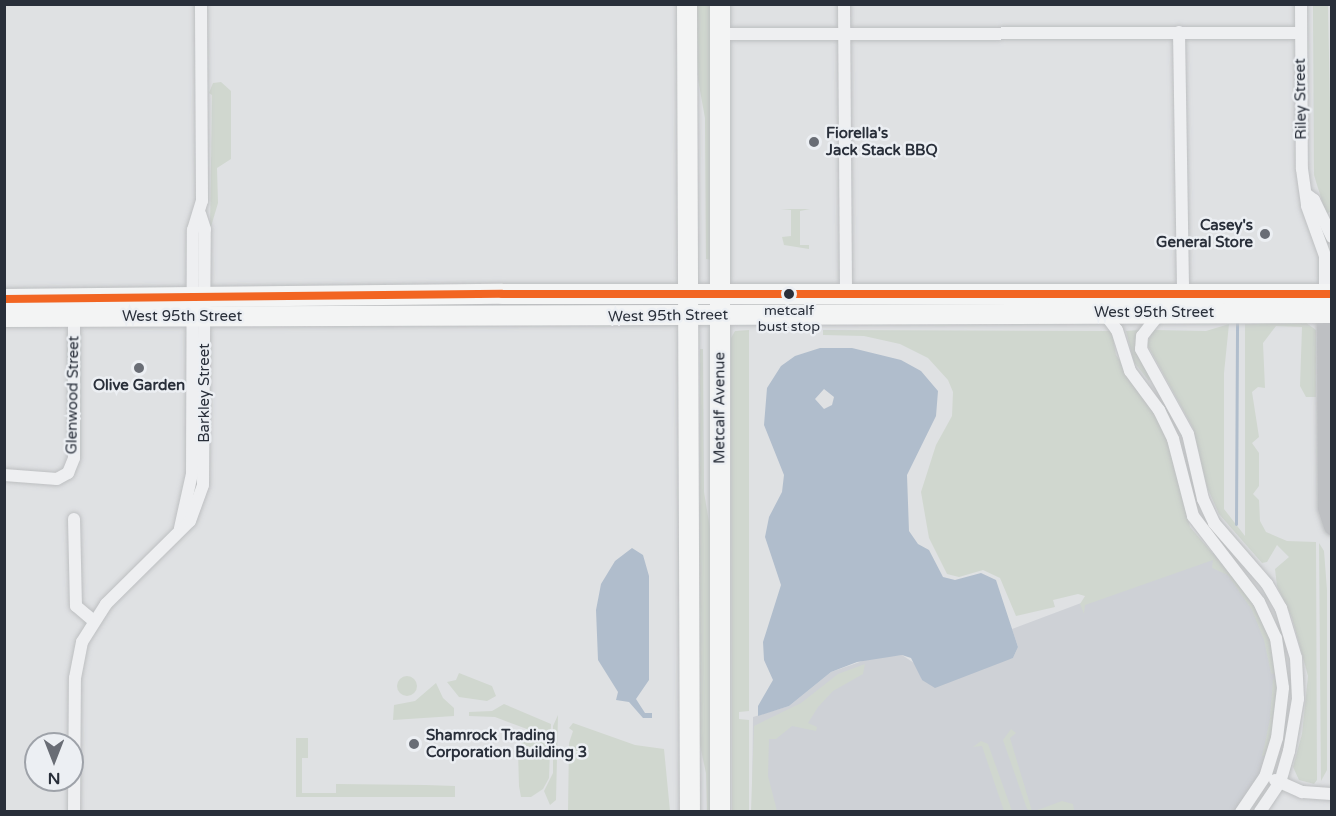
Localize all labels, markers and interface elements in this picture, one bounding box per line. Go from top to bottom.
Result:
street label: Riley Street [1291,58,1311,140]
place label: Fiorella's Jack Stack BBQ [826,124,938,159]
marker: Fiorella's Jack Stack BBQ [807,135,821,149]
place label: Casey's General Store [1156,216,1253,251]
marker: Casey's General Store [1258,227,1272,241]
marker: metcalf bust stop [783,288,795,300]
place label: metcalf bust stop [758,303,820,336]
street label: West 95th Street [1094,304,1214,322]
street label: West 95th Street [608,306,728,326]
street label: West 95th Street [122,308,242,326]
street label: Glenwood Street [63,335,83,455]
street label: Barkley Street [196,343,214,443]
street label: Metcalf Avenue [711,352,729,464]
marker: Olive Garden [132,361,146,375]
place label: Olive Garden [93,377,185,395]
place label: Shamrock Trading Corporation Building 3 [426,726,587,761]
north arrow [24,732,84,792]
marker: Shamrock Trading Corporation Building 3 [407,737,421,751]
text: N [48,768,60,788]

